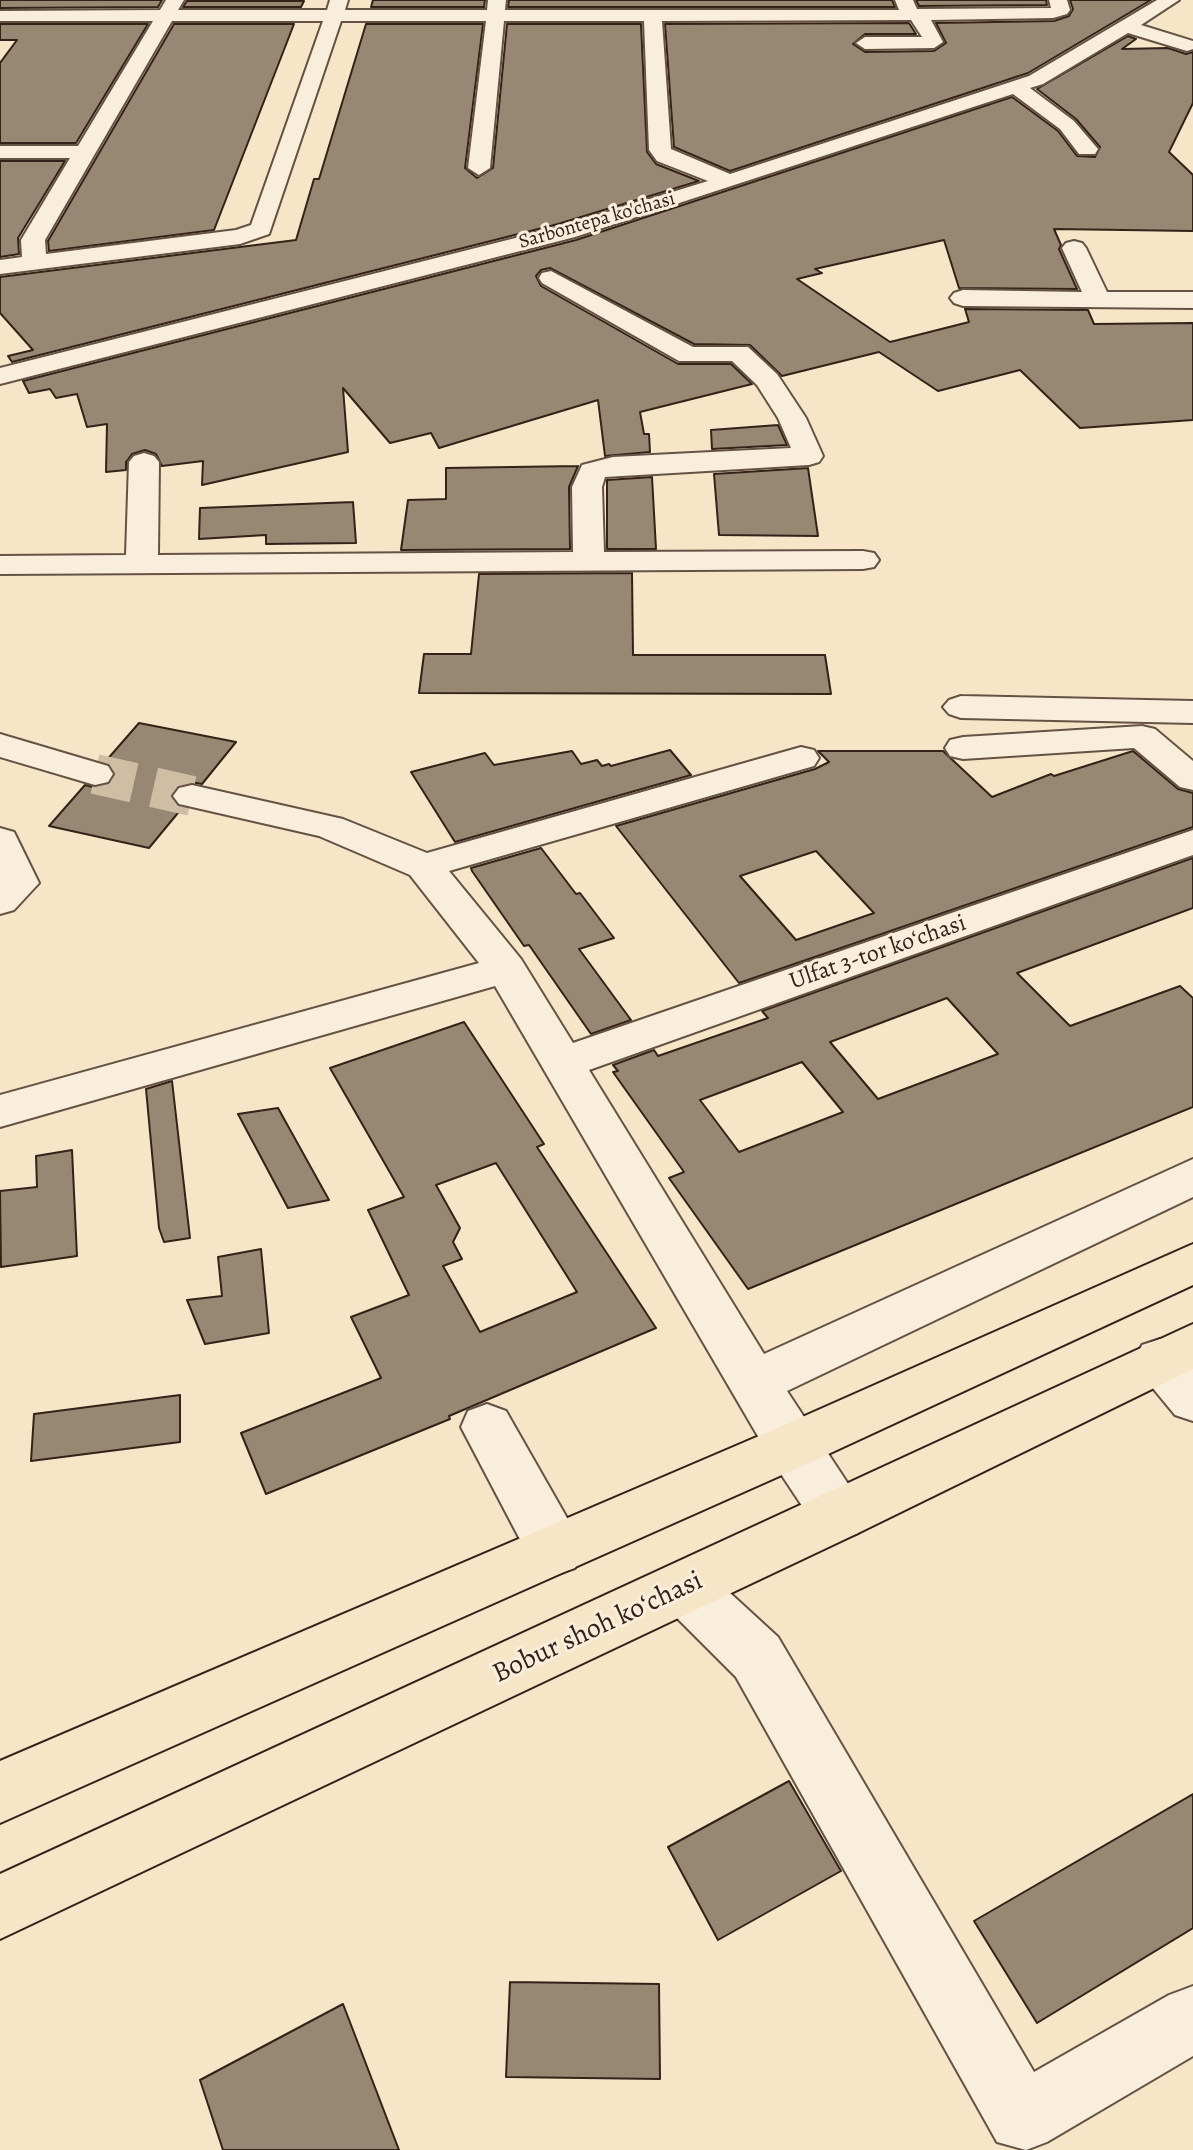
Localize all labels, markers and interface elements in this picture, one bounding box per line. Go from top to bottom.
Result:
street label: Sarbontepa ko'chasi [516,187,678,255]
street label: Ulfat 3-tor koʻchasi [786,909,970,997]
street label: Bobur shoh koʻchasi [488,1565,708,1691]

